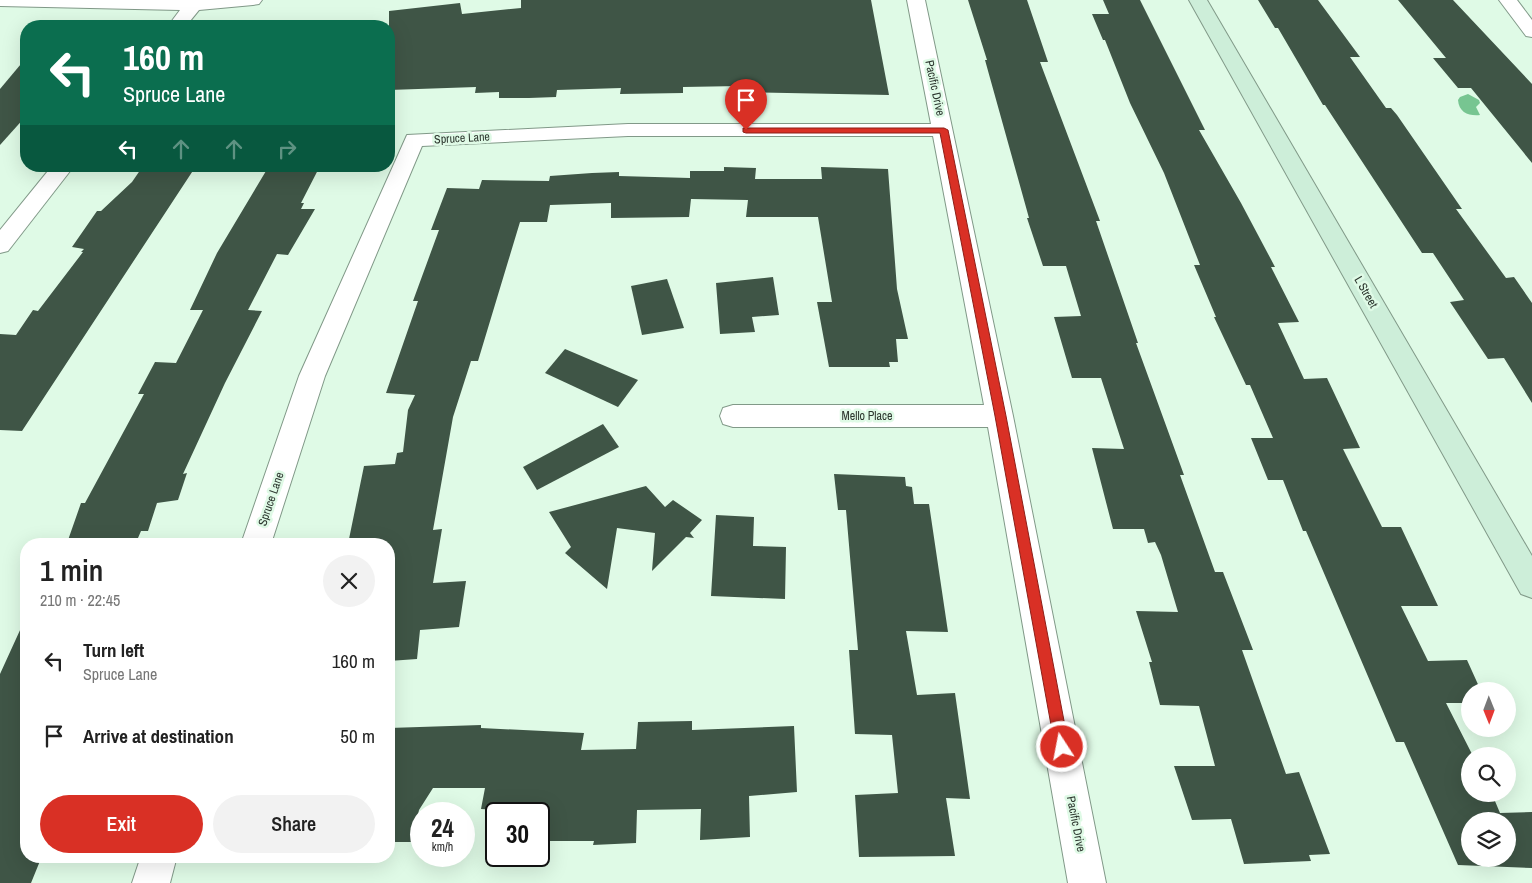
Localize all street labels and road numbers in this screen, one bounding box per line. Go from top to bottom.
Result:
street label: Pacific Drive [921,59,949,117]
street label: Spruce Lane [434,129,490,147]
street label: L Street [1351,273,1382,311]
street label: Mello Place [842,408,892,424]
street label: Spruce Lane [254,470,288,528]
street label: Pacific Drive [1063,795,1089,853]

